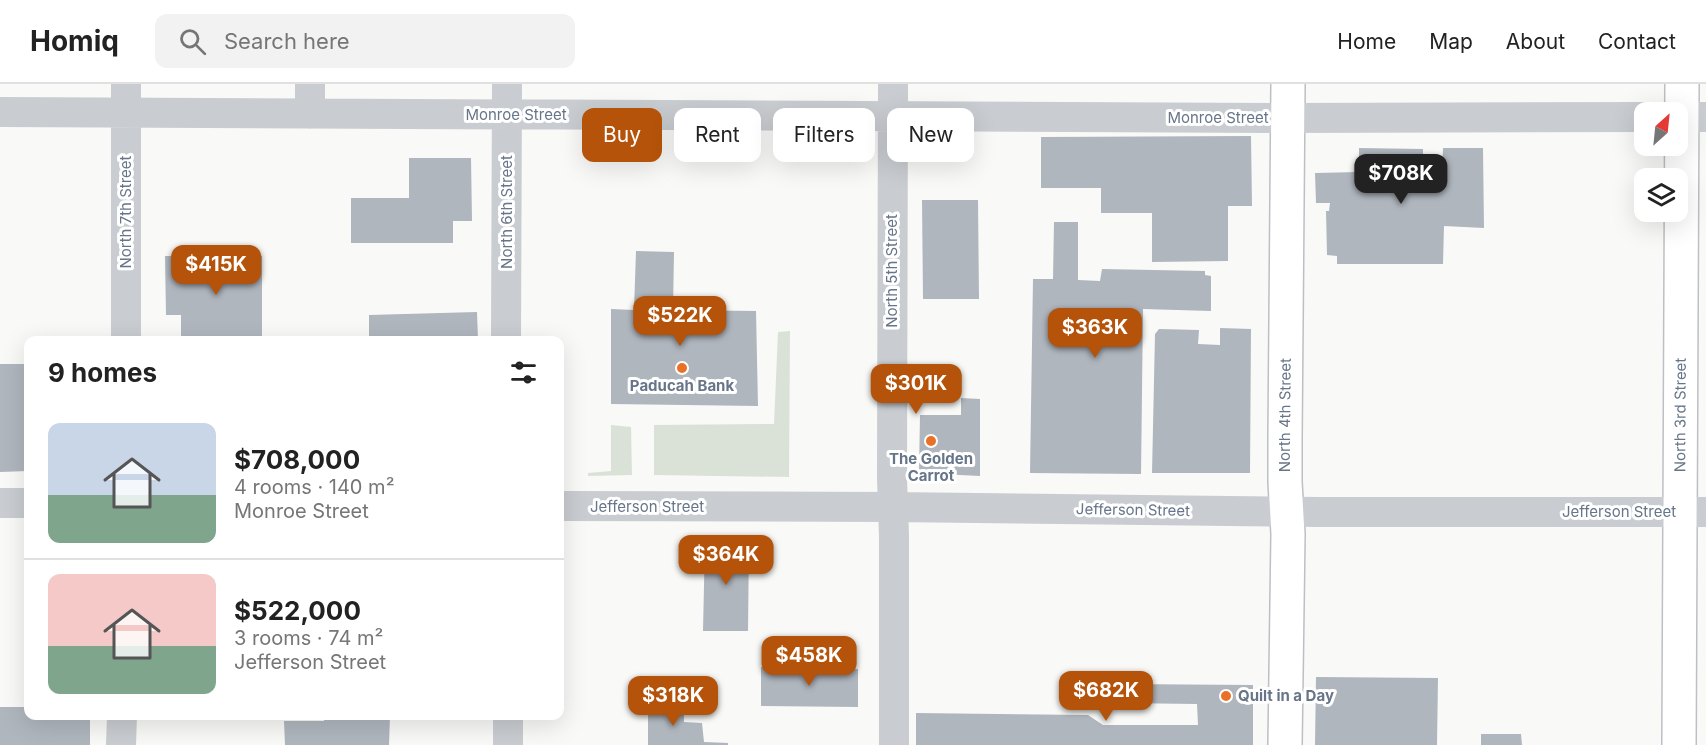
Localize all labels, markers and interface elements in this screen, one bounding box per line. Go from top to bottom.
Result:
search box [155,14,575,68]
text: Homiq [30,24,119,58]
icon: search [176,25,209,58]
text: Search here [224,28,350,54]
text: Home [1337,29,1396,54]
text: Map [1429,29,1473,54]
text: About [1506,29,1565,54]
text: Contact [1598,29,1676,54]
north arrow [1634,102,1688,156]
map controls [1634,102,1688,222]
street label: Monroe Street [465,105,567,124]
chip: Buy [582,108,662,162]
chip: Rent [674,108,761,162]
chip: Filters [773,108,875,162]
chip: New [887,108,974,162]
street label: Monroe Street [1167,108,1269,127]
pin: $708K [1359,154,1443,205]
street label: North 7th Street [116,155,135,268]
street label: North 6th Street [497,155,516,269]
text: $708K [1368,161,1434,185]
button: layers [1634,168,1688,222]
street label: North 5th Street [882,214,901,328]
pin: $415K [174,245,258,296]
text: $415K [185,252,247,276]
pin: $522K [638,296,722,347]
text: $522K [647,303,713,327]
pin: $363K [1053,308,1137,359]
text: $363K [1062,315,1128,339]
icon: filters [507,356,540,389]
text: 9 homes [48,357,157,388]
street label: North 4th Street [1275,358,1295,472]
street label: North 3rd Street [1670,358,1690,472]
marker: Paducah Bank [675,361,689,375]
pin: $301K [874,364,958,415]
text: $301K [885,371,947,395]
place label: Paducah Bank [630,376,734,395]
marker: The Golden Carrot [924,434,938,448]
text: $708,000 [234,444,360,475]
icon: home [96,447,168,519]
place label: The Golden Carrot [889,449,973,485]
text: 4 rooms · 140 m² [234,475,394,499]
street label: Jefferson Street [590,497,704,516]
text: Monroe Street [234,499,369,523]
street label: Jefferson Street [1076,499,1190,520]
street label: Jefferson Street [1562,502,1676,521]
pin: $364K [684,535,768,586]
text: $364K [693,542,759,566]
text: $522,000 [234,595,361,626]
icon: home [96,598,168,670]
text: 3 rooms · 74 m² [234,626,383,650]
pin: $458K [767,636,851,687]
text: $458K [776,643,842,667]
text: Jefferson Street [234,650,386,674]
pin: $682K [1064,671,1148,722]
pin: $318K [631,676,715,727]
text: $682K [1073,678,1139,702]
text: $318K [642,683,704,707]
place label: Quilt in a Day [1238,686,1334,705]
marker: Quilt in a Day [1219,689,1233,703]

